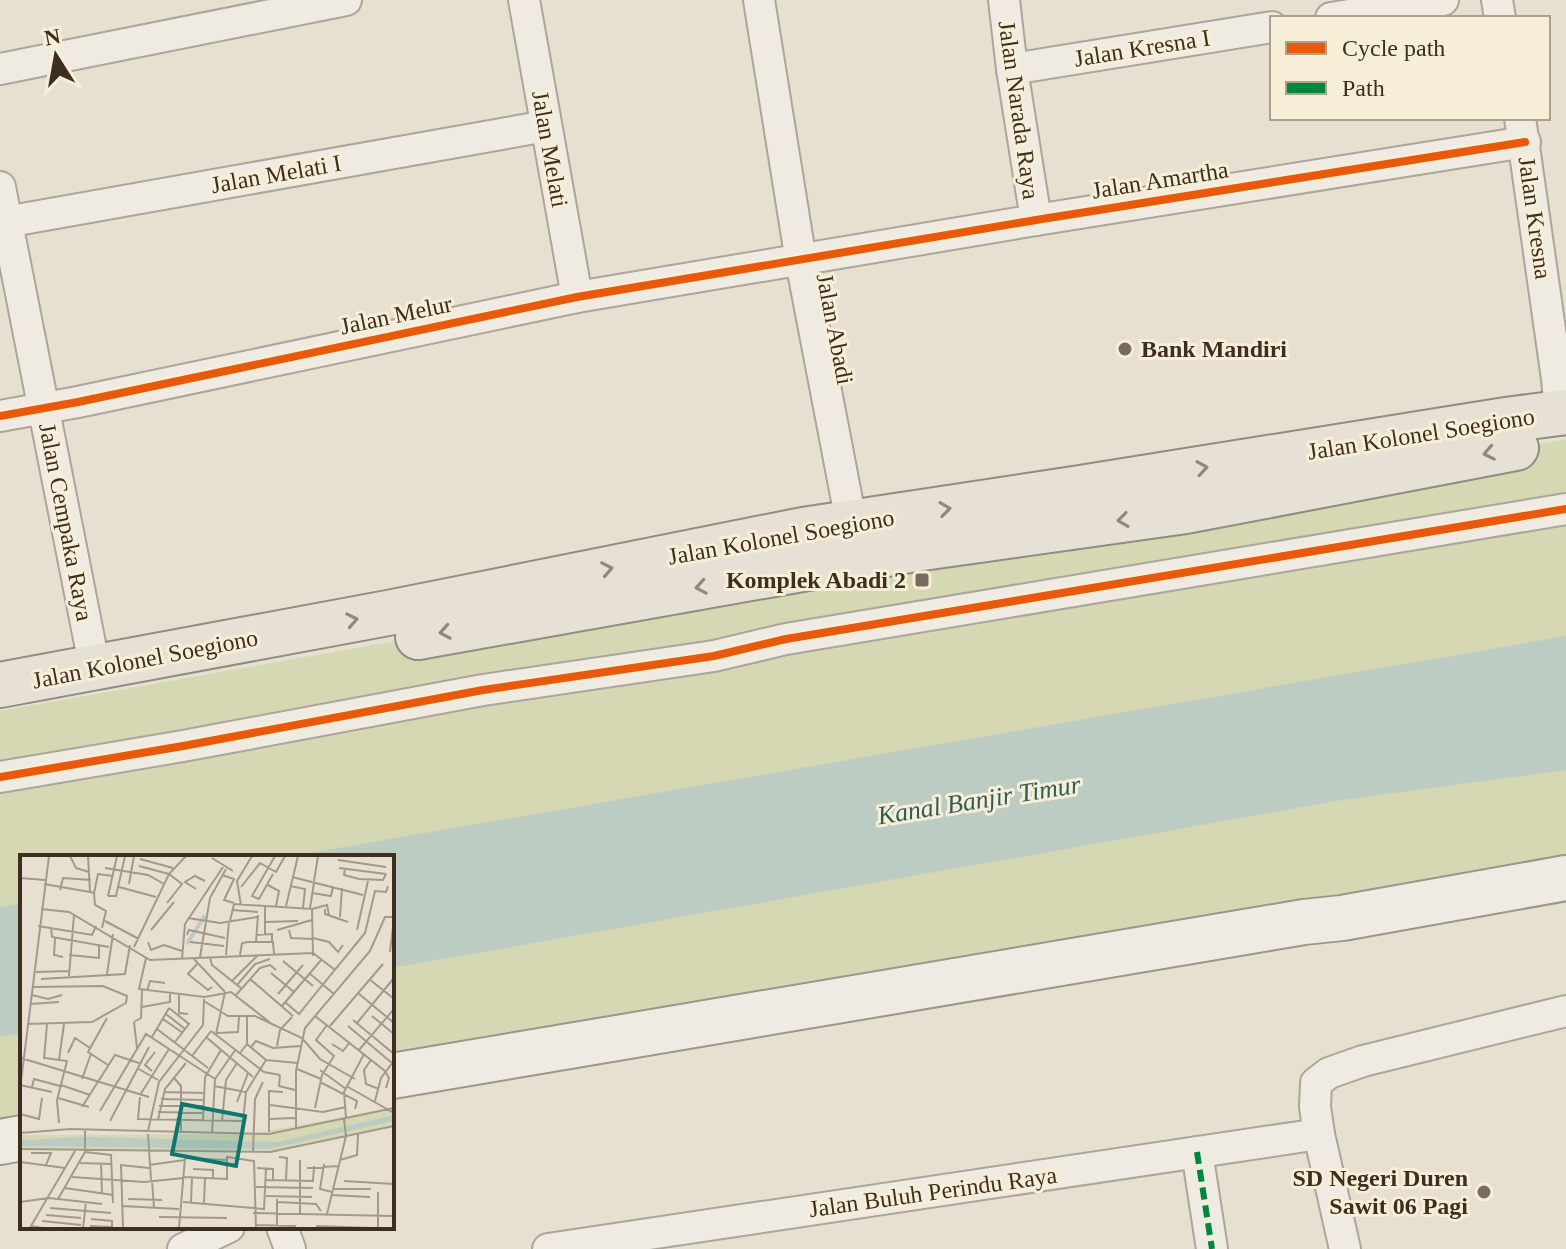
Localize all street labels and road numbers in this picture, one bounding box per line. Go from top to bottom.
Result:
street label: Jalan Narada Raya [994,19,1044,201]
street label: Jalan Kresna I [1072,24,1212,72]
street label: Jalan Melati [527,89,573,210]
street label: Jalan Melati I [209,150,343,198]
street label: Jalan Kresna [1514,155,1557,281]
street label: Jalan Amartha [1090,156,1231,204]
street label: Jalan Abadi [811,271,859,387]
street label: Jalan Melur [338,290,454,340]
street label: Jalan Kolonel Soegiono [1306,403,1536,465]
street label: Jalan Cempaka Raya [34,421,98,624]
street label: Jalan Kolonel Soegiono [666,504,896,570]
street label: Jalan Kolonel Soegiono [30,624,260,694]
street label: Jalan Buluh Perindu Raya [807,1162,1059,1222]

